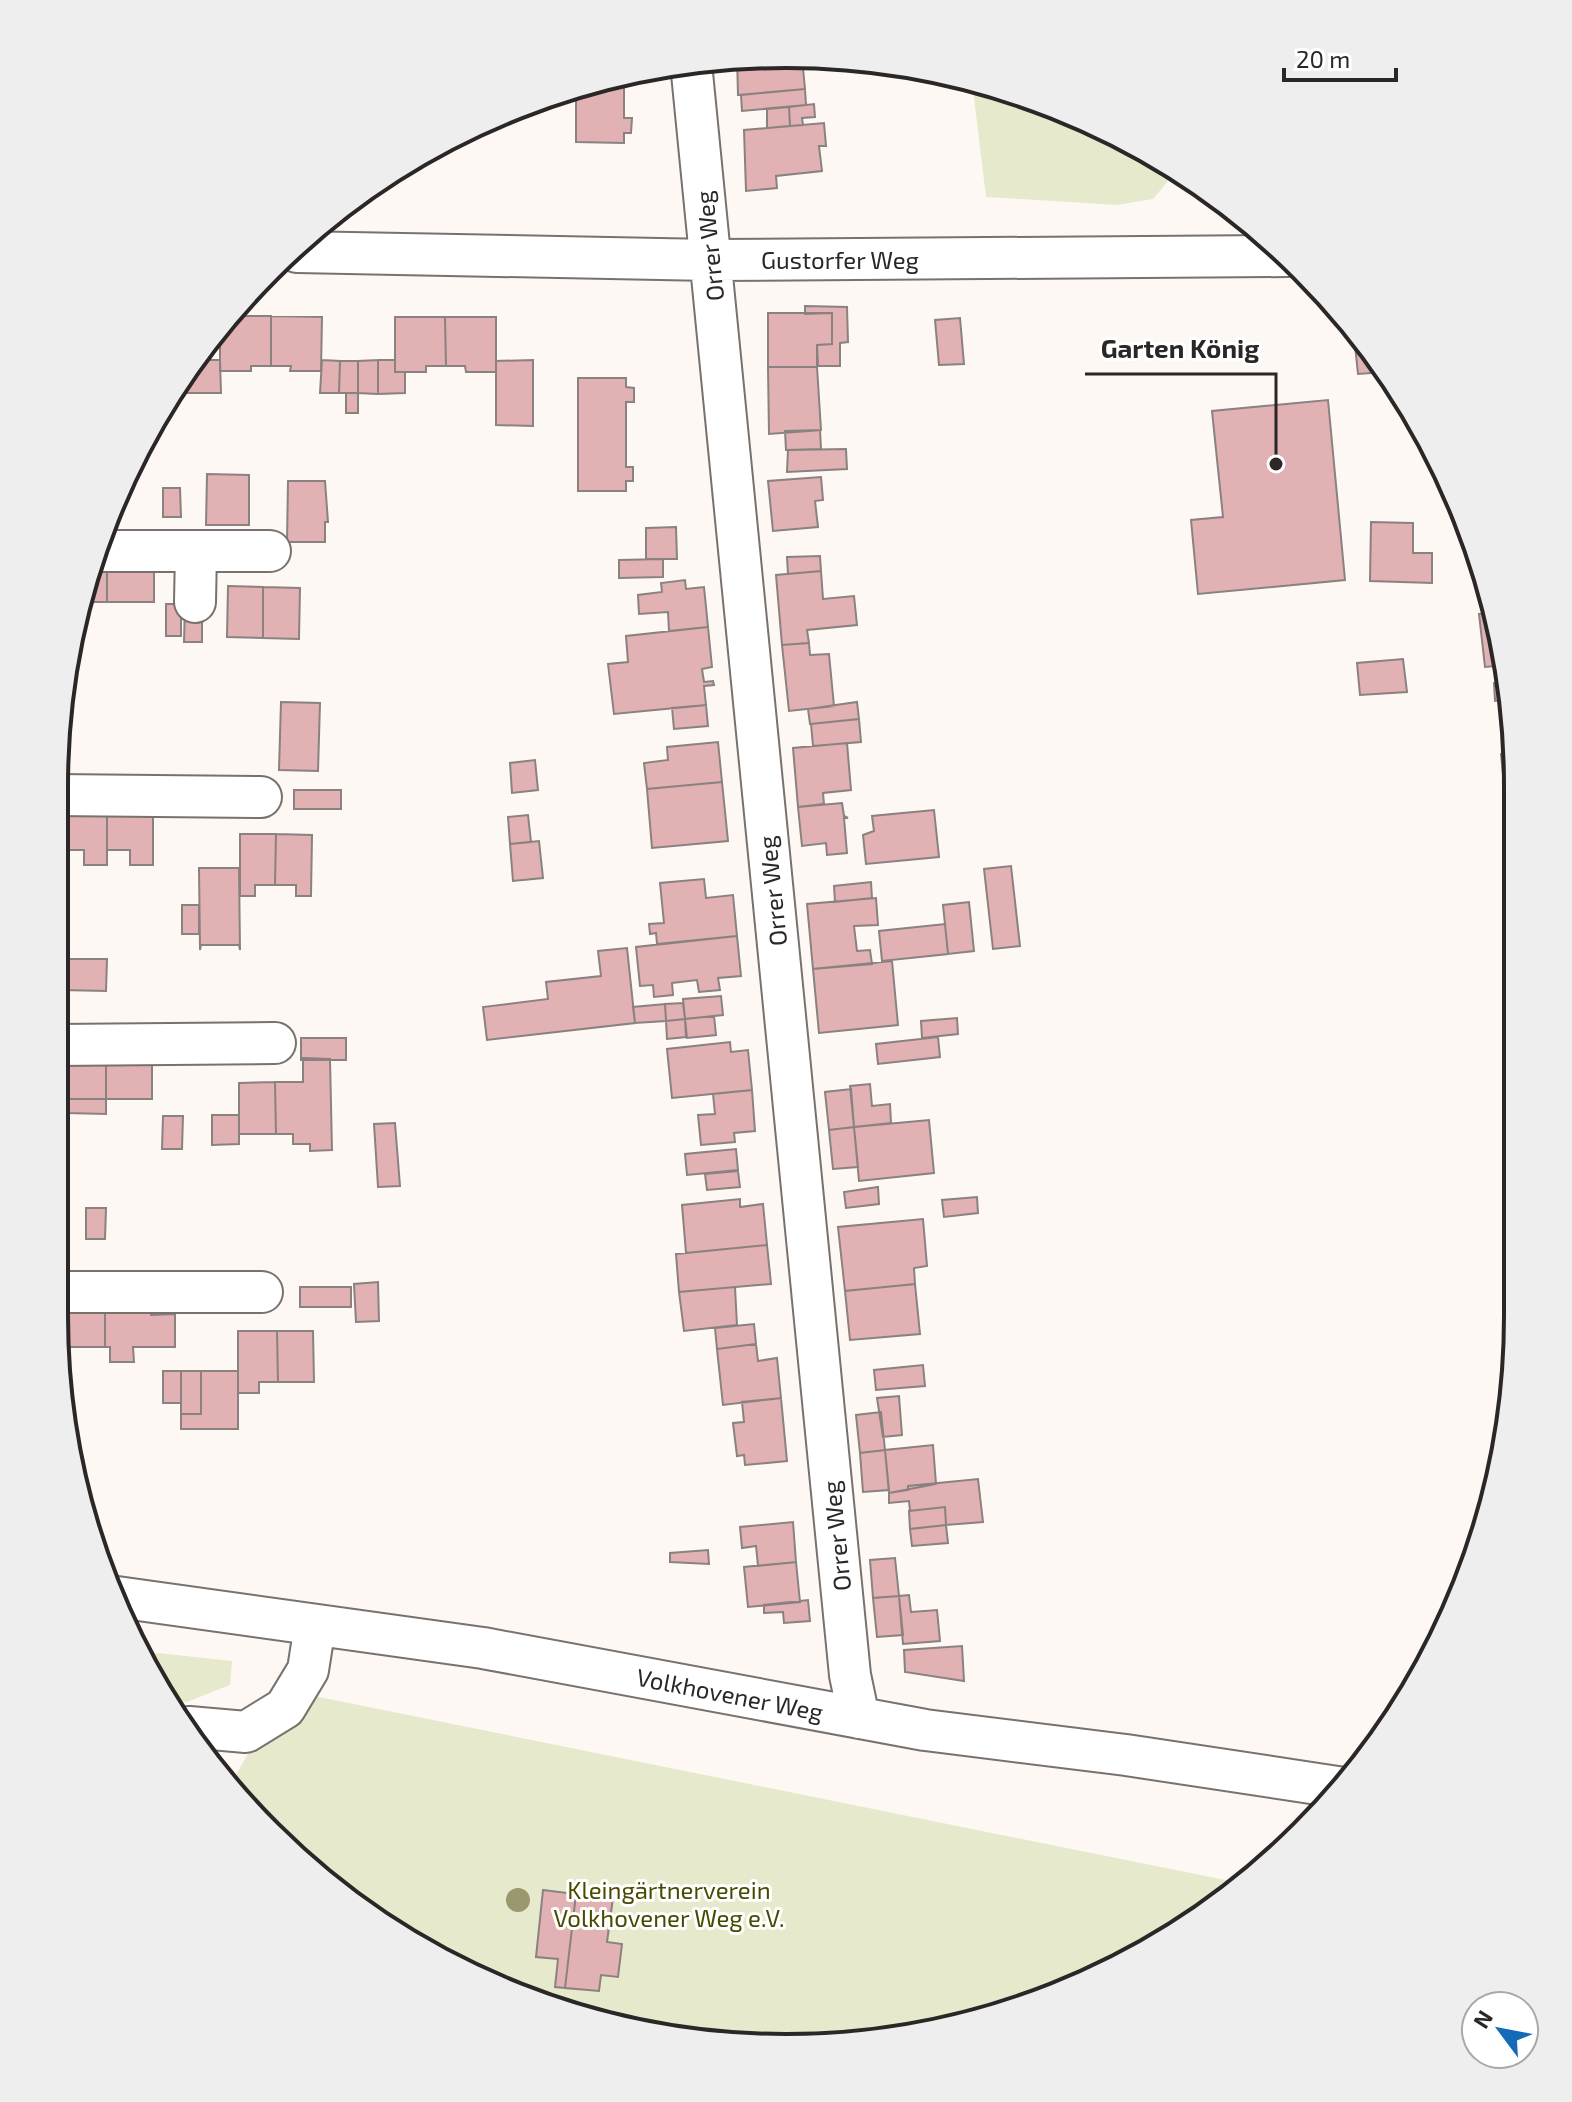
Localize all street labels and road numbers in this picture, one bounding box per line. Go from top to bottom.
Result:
street label: Orrer Weg [689,189,729,303]
street label: Gustorfer Weg [761,245,919,274]
street label: Orrer Weg [752,834,792,948]
street label: Orrer Weg [816,1479,856,1593]
street label: Volkhovener Weg [634,1662,826,1726]

